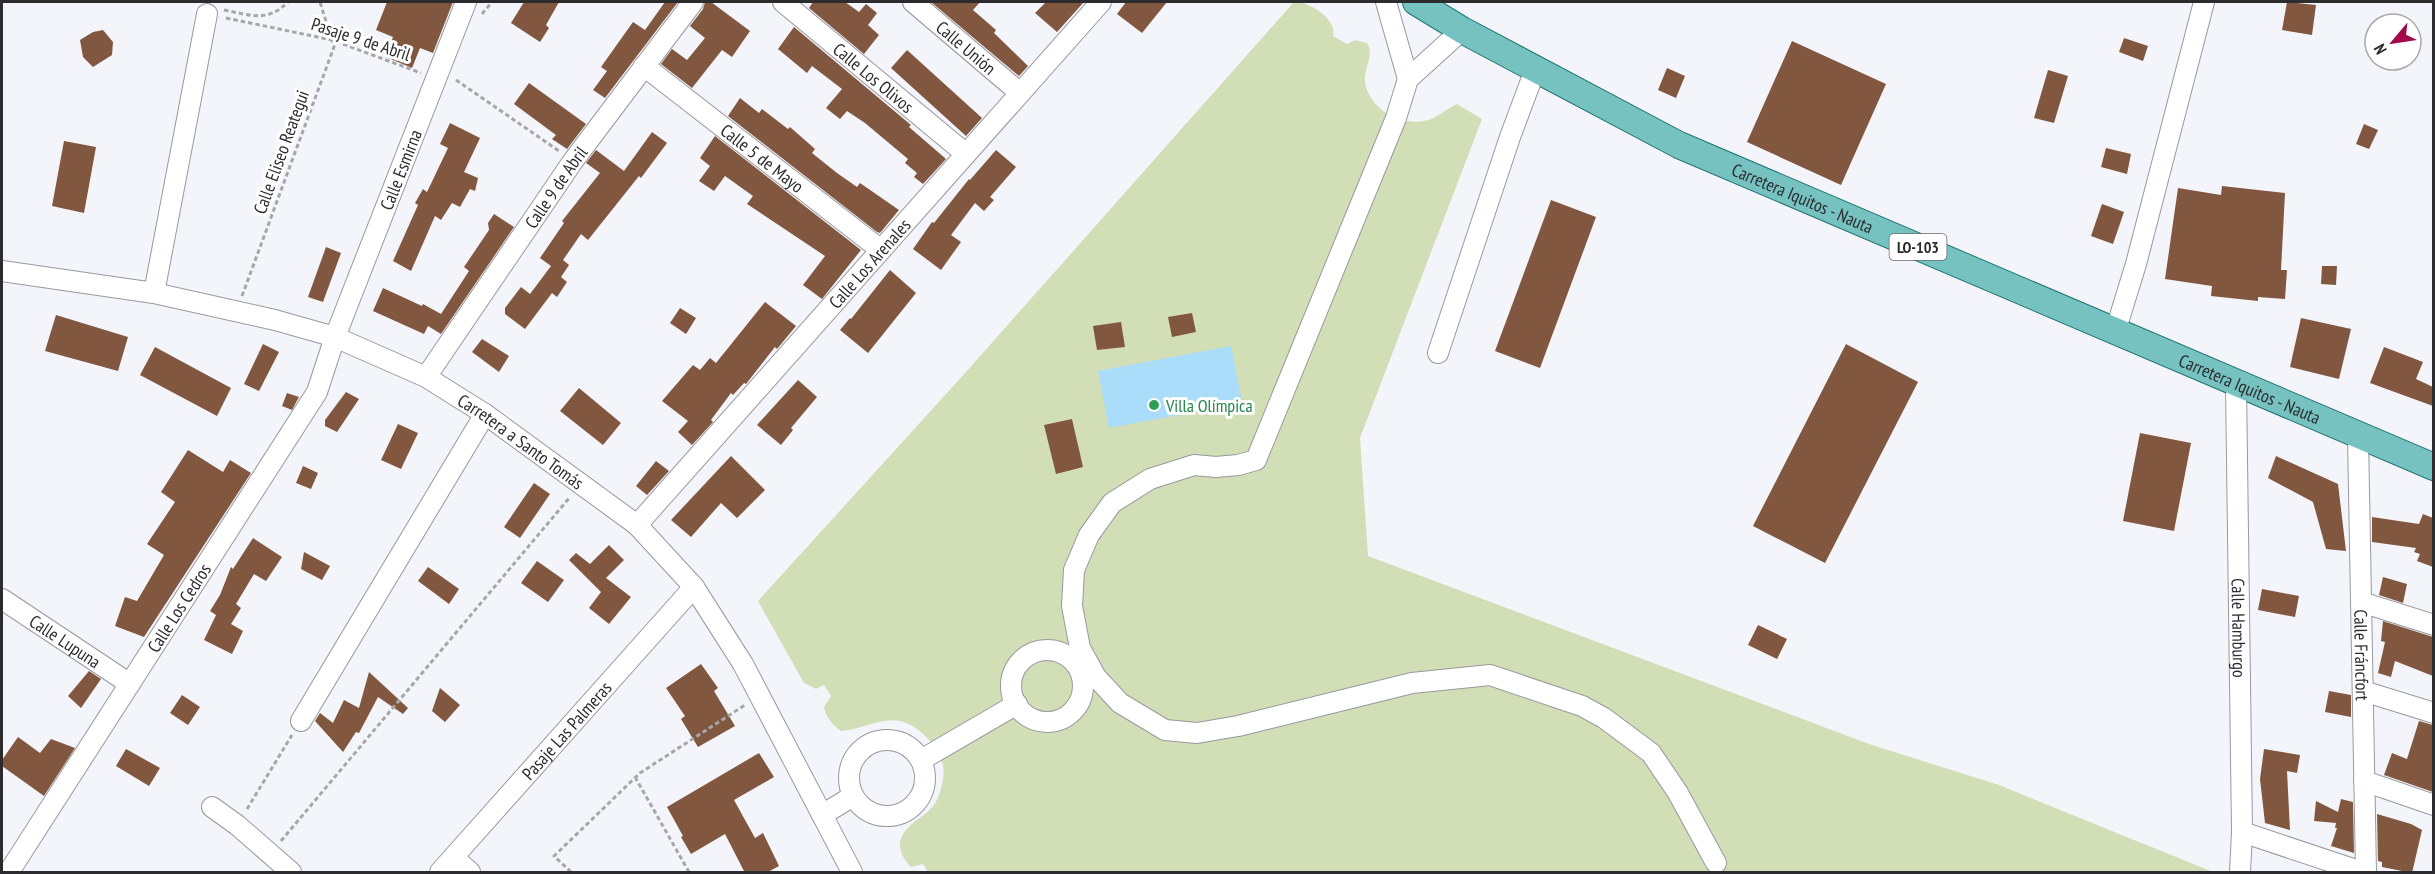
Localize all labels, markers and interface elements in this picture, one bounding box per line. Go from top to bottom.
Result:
street label: Pasaje 9 de Abril [308,12,414,66]
north arrow [2363,12,2423,72]
street label: Calle Unión [932,15,1001,79]
street label: Calle Los Olivos [829,37,919,118]
text: N [2369,41,2391,58]
street label: Calle Eliseo Reategui [248,87,314,217]
street label: Calle 5 de Mayo [716,119,809,198]
street label: Calle Esmirna [374,126,427,213]
street label: Calle 9 de Abril [519,141,592,233]
street label: Carretera Iquitos - Nauta [1729,157,1877,238]
street label: Calle Los Arenales [823,213,915,313]
road number: LO-103 [1890,234,1946,260]
street label: Carretera Iquitos - Nauta [2176,348,2324,429]
street label: Carretera a Santo Tomás [454,388,589,494]
place label: Villa Olímpica [1165,394,1253,417]
marker: Villa Olímpica [1147,398,1161,412]
street label: Calle Los Cedros [142,559,216,656]
street label: Calle Hamburgo [2227,578,2251,678]
street label: Calle Lupuna [25,609,105,673]
street label: Calle Fráncfort [2350,609,2374,701]
street label: Pasaje Las Palmeras [517,676,616,784]

